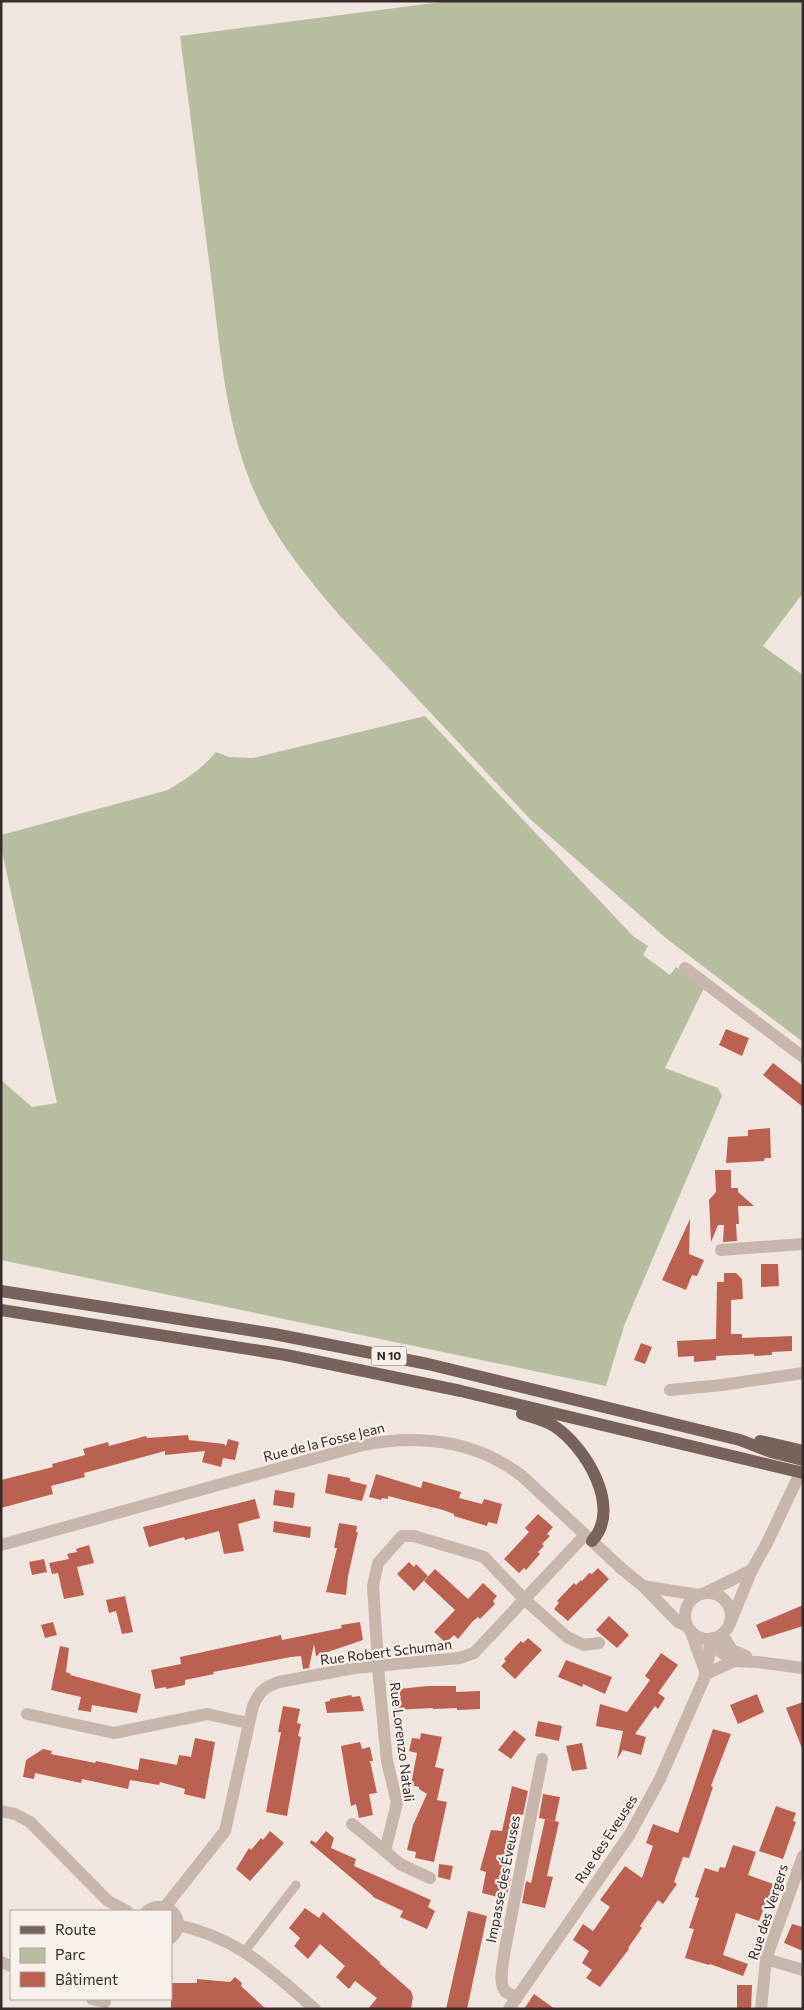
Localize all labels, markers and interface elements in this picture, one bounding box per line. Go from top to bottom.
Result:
road number: N 10 [372,1346,406,1365]
street label: Rue de la Fosse Jean [261,1418,386,1465]
street label: Rue Robert Schuman [319,1635,453,1668]
street label: Rue Lorenzo Natali [387,1681,418,1803]
street label: Rue des Eveuses [571,1791,641,1886]
street label: Impasse des Éveuses [482,1814,523,1944]
street label: Rue des Vergers [744,1862,791,1962]
legend [10,1910,172,2000]
text: Route [55,1920,96,1938]
text: Parc [55,1945,85,1963]
text: Bâtiment [55,1970,118,1988]

